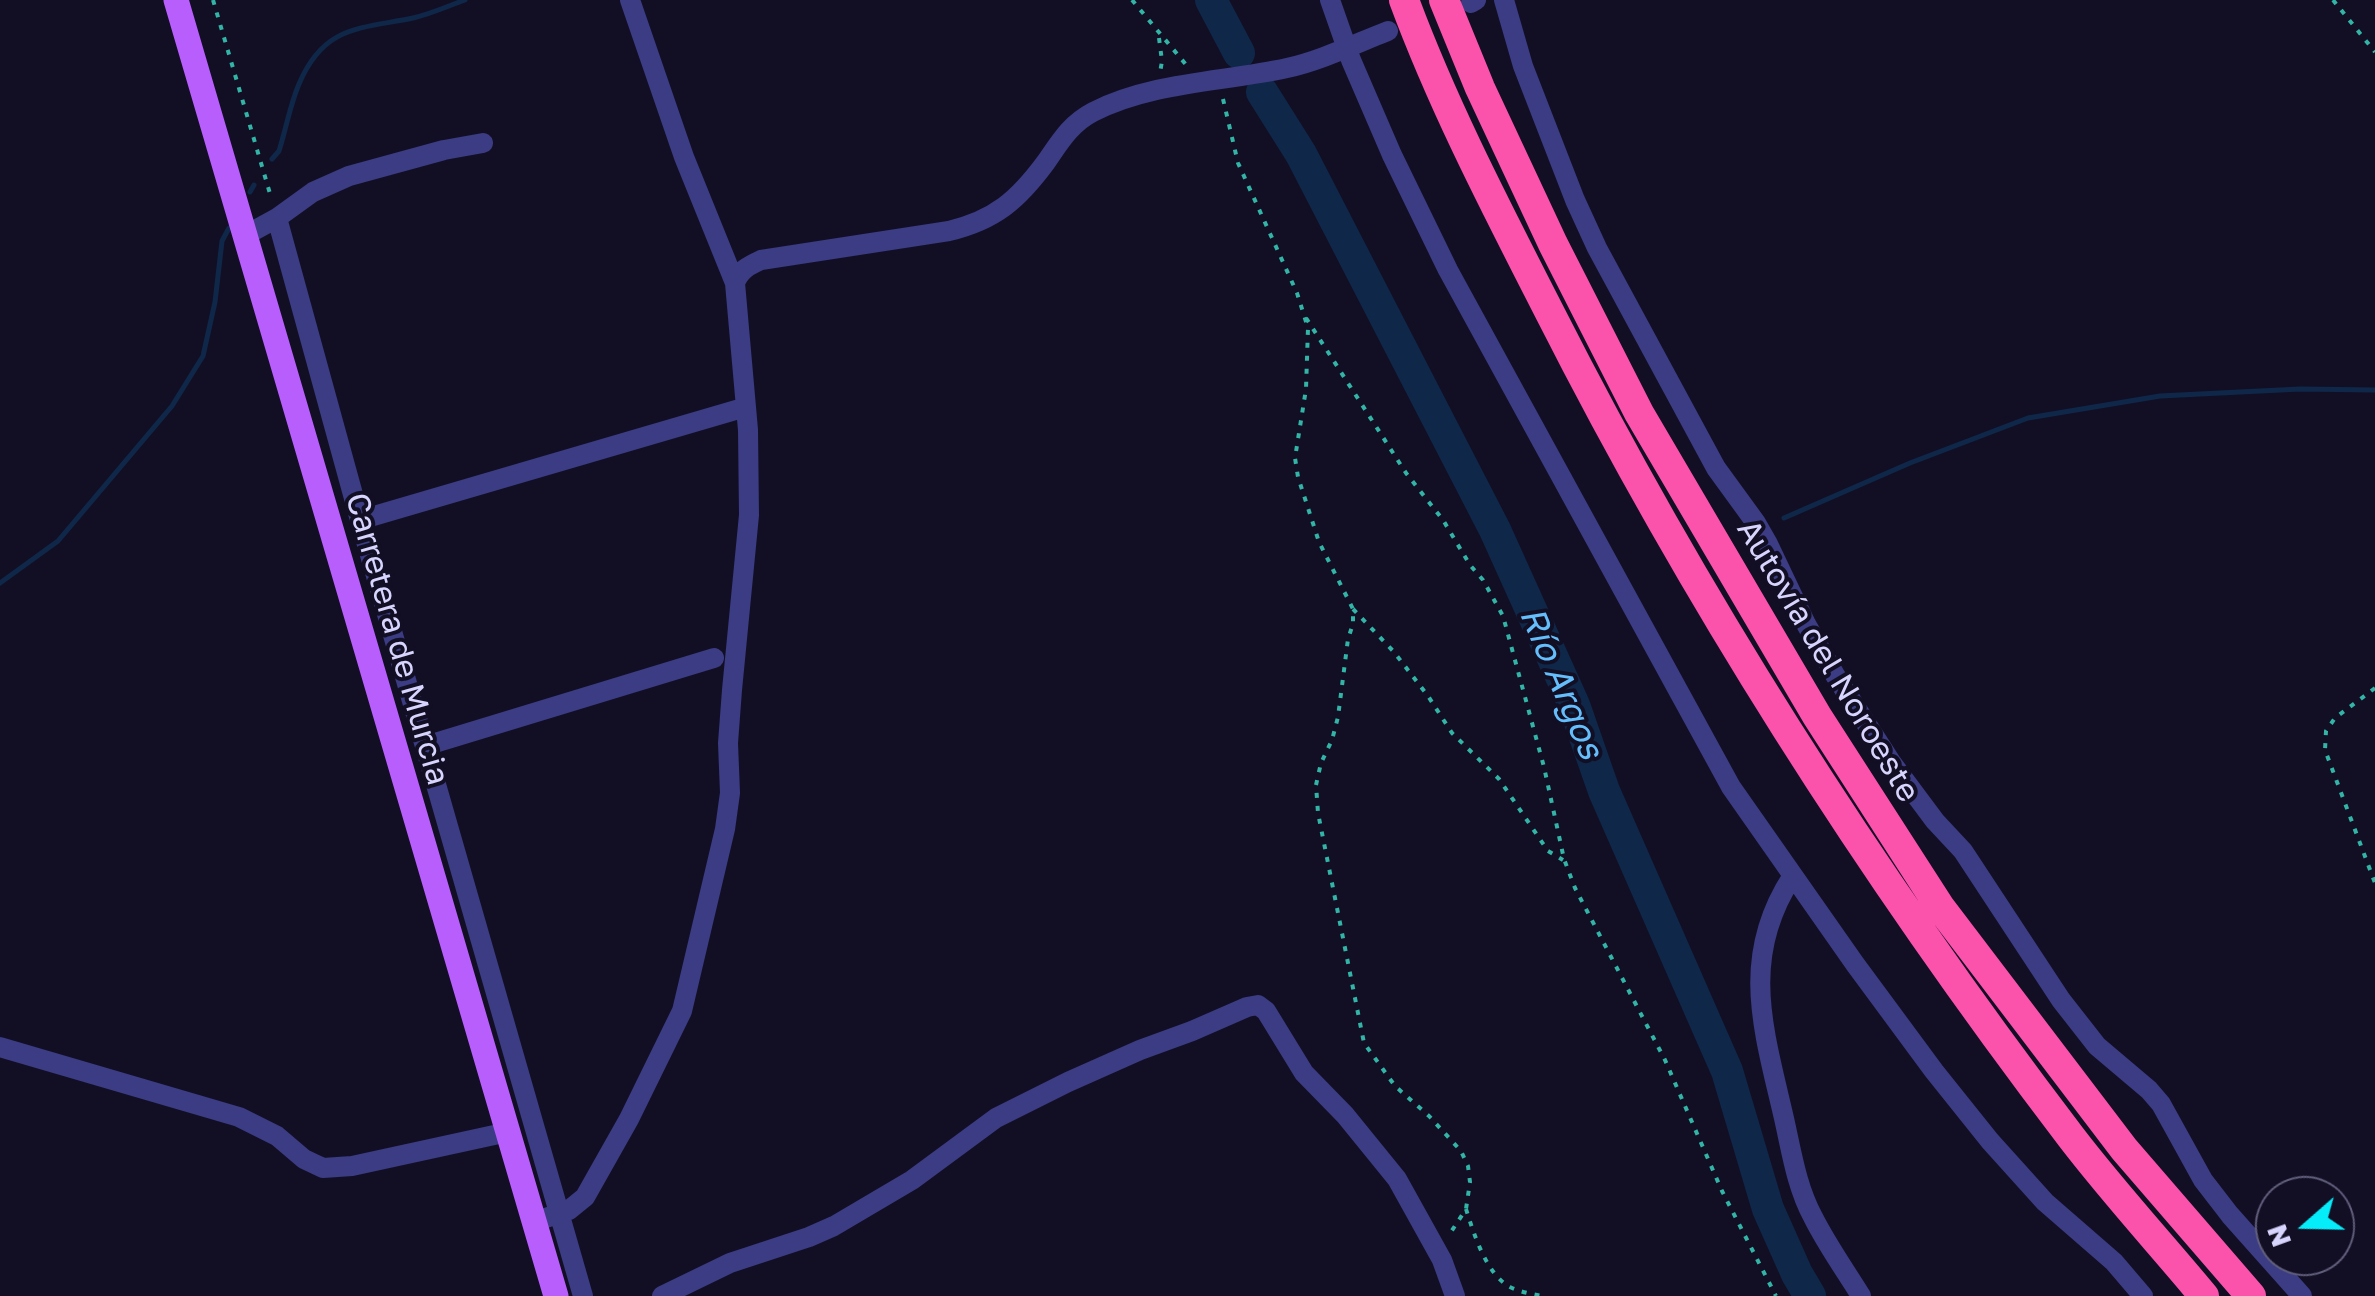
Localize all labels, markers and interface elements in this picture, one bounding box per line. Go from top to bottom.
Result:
street label: Carretera de Murcia [337,489,457,789]
street label: Autovía del Noroeste [1729,513,1927,809]
water label: Río Argos [1510,601,1612,765]
north arrow [2255,1176,2355,1276]
text: N [2259,1220,2297,1251]

